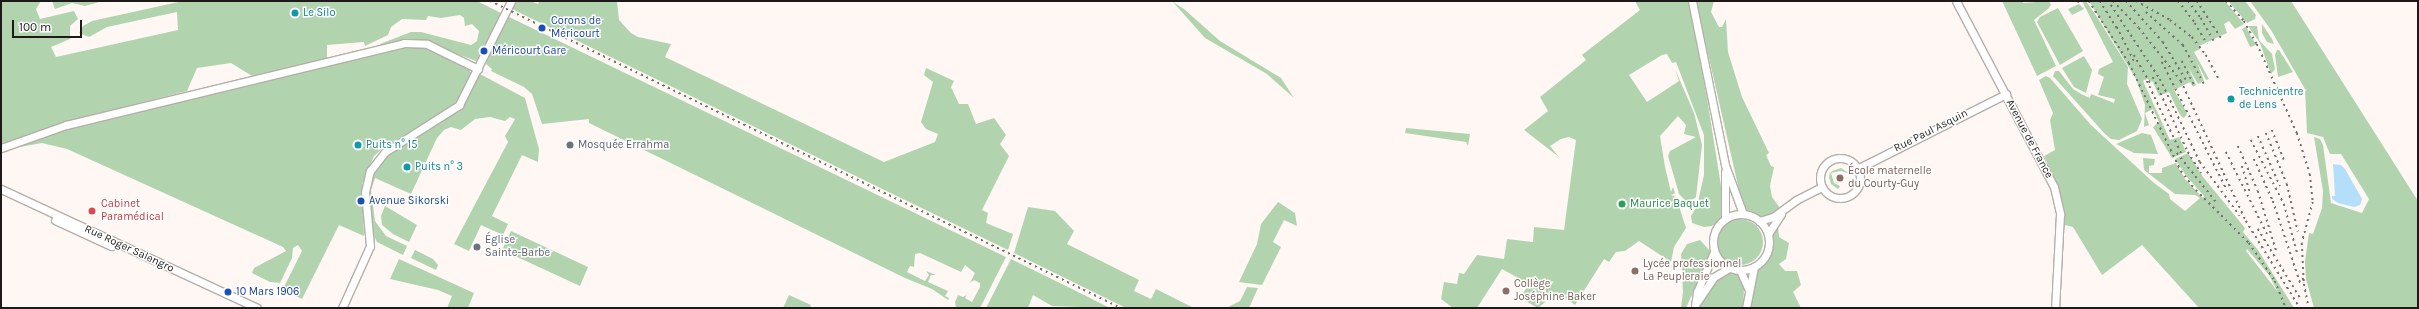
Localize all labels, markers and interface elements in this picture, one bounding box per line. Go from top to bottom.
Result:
place label: Le Silo [303,6,335,20]
marker: Le Silo [290,8,300,18]
scale bar [14,12,84,38]
place label: Corons de Méricourt [551,15,601,41]
text: 100 m [19,20,51,34]
marker: Corons de Méricourt [536,22,548,34]
place label: Méricourt Gare [492,44,566,58]
marker: Méricourt Gare [479,46,489,56]
place label: Technicentre de Lens [2239,86,2303,112]
marker: Technicentre de Lens [2226,94,2236,104]
street label: Avenue de France [2003,97,2055,181]
street label: Rue Paul Asquin [1892,107,1970,155]
place label: Puits n° 15 [366,138,417,152]
place label: Mosquée Errahma [578,138,669,152]
marker: Puits n° 15 [353,140,363,150]
marker: Mosquée Errahma [565,140,575,150]
place label: Puits n° 3 [415,160,463,174]
marker: Puits n° 3 [402,162,412,172]
place label: École maternelle du Courty-Guy [1848,165,1931,191]
marker: École maternelle du Courty-Guy [1835,173,1845,183]
place label: Avenue Sikorski [369,194,449,208]
marker: Avenue Sikorski [356,196,366,206]
place label: Maurice Baquet [1630,197,1709,211]
place label: Cabinet Paramédical [101,198,164,224]
marker: Maurice Baquet [1617,199,1627,209]
marker: Cabinet Paramédical [86,205,98,217]
street label: Rue Roger Salengro [82,222,176,276]
place label: Église Sainte-Barbe [485,234,550,260]
marker: Église Sainte-Barbe [472,242,482,252]
place label: Lycée professionnel La Peupleraie [1643,258,1741,284]
marker: Lycée professionnel La Peupleraie [1630,266,1640,276]
place label: Collège Joséphine Baker [1514,278,1596,304]
place label: 10 Mars 1906 [236,285,299,299]
marker: Collège Joséphine Baker [1501,286,1511,296]
marker: 10 Mars 1906 [223,287,233,297]

